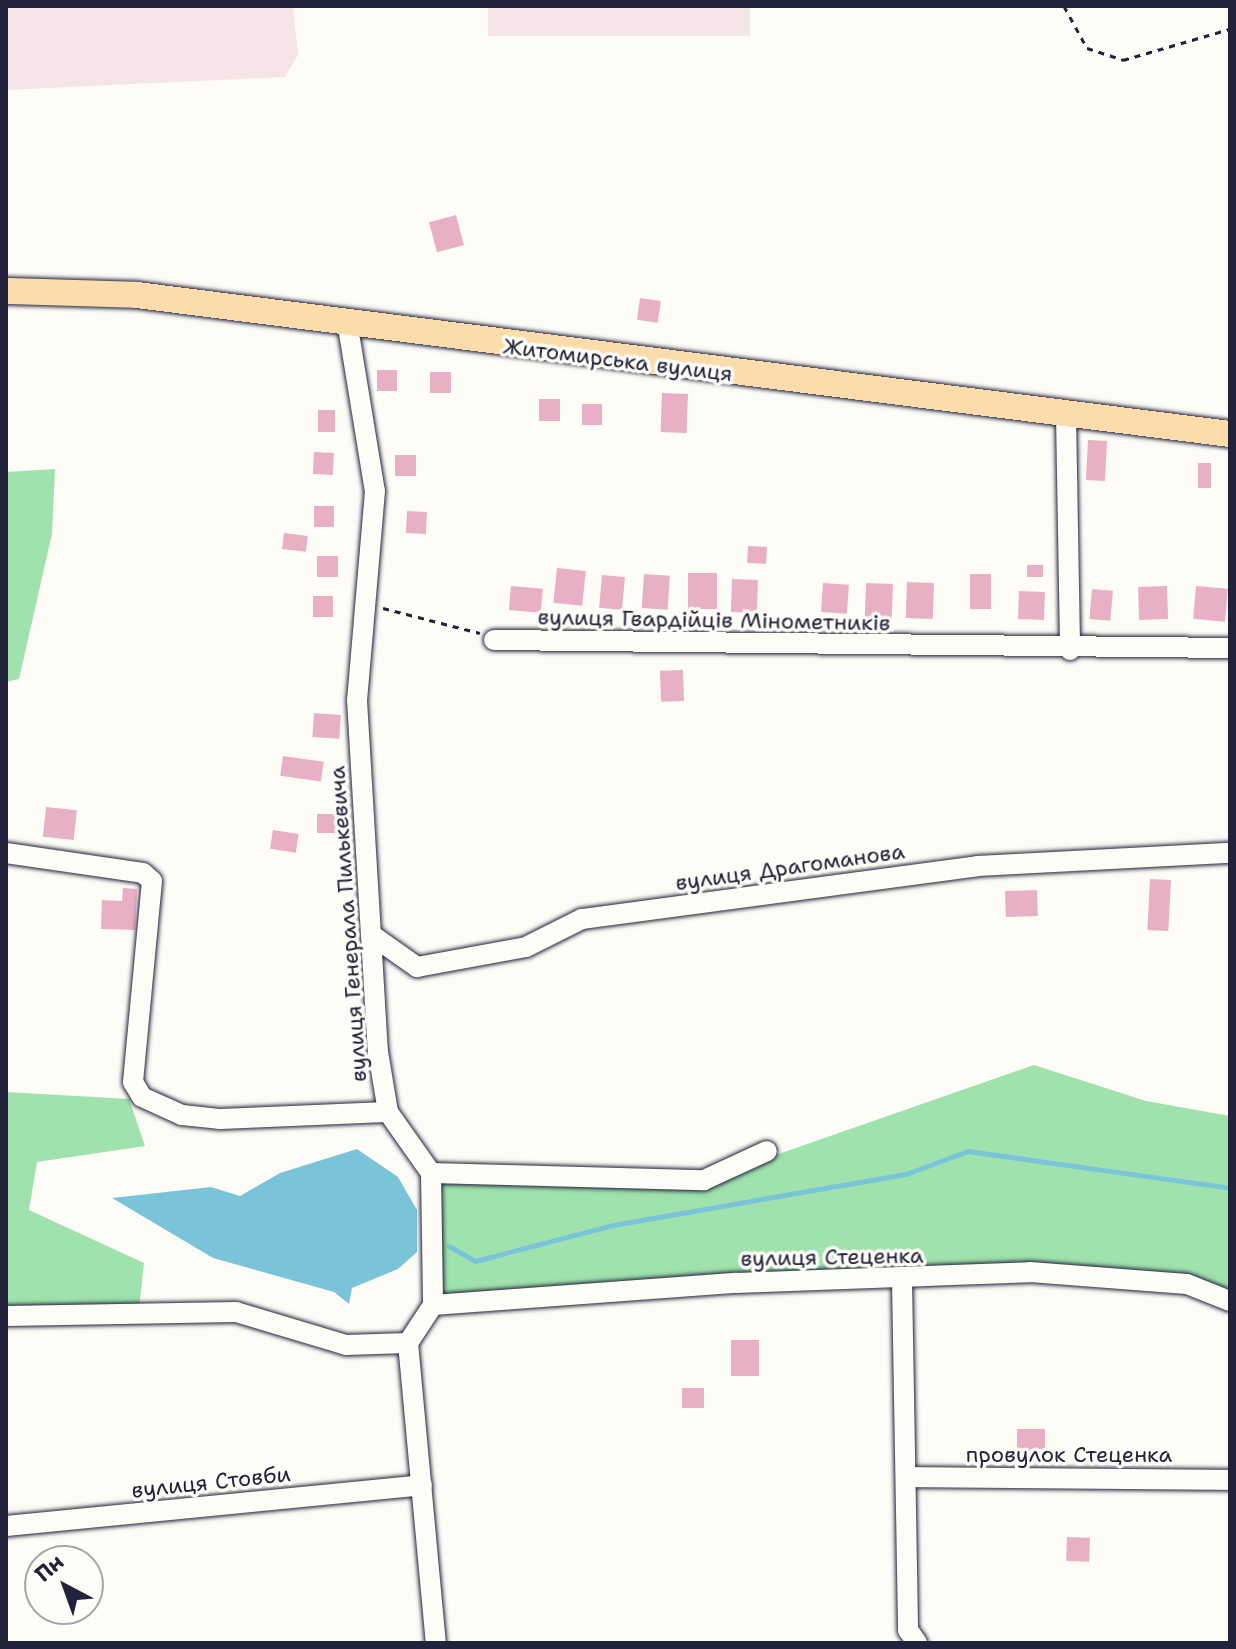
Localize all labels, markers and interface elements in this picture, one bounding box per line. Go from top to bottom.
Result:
street label: Житомирська вулиця [502,333,734,387]
street label: вулиця Гвардійців Мінометників [537,604,891,636]
street label: вулиця Генерала Пилькевича [324,765,372,1083]
street label: вулиця Драгоманова [674,838,906,896]
street label: вулиця Стеценка [740,1242,924,1272]
street label: провулок Стеценка [966,1442,1172,1468]
street label: вулиця Стовби [130,1461,292,1503]
north arrow [24,1545,104,1625]
text: Пн [29,1548,70,1588]

